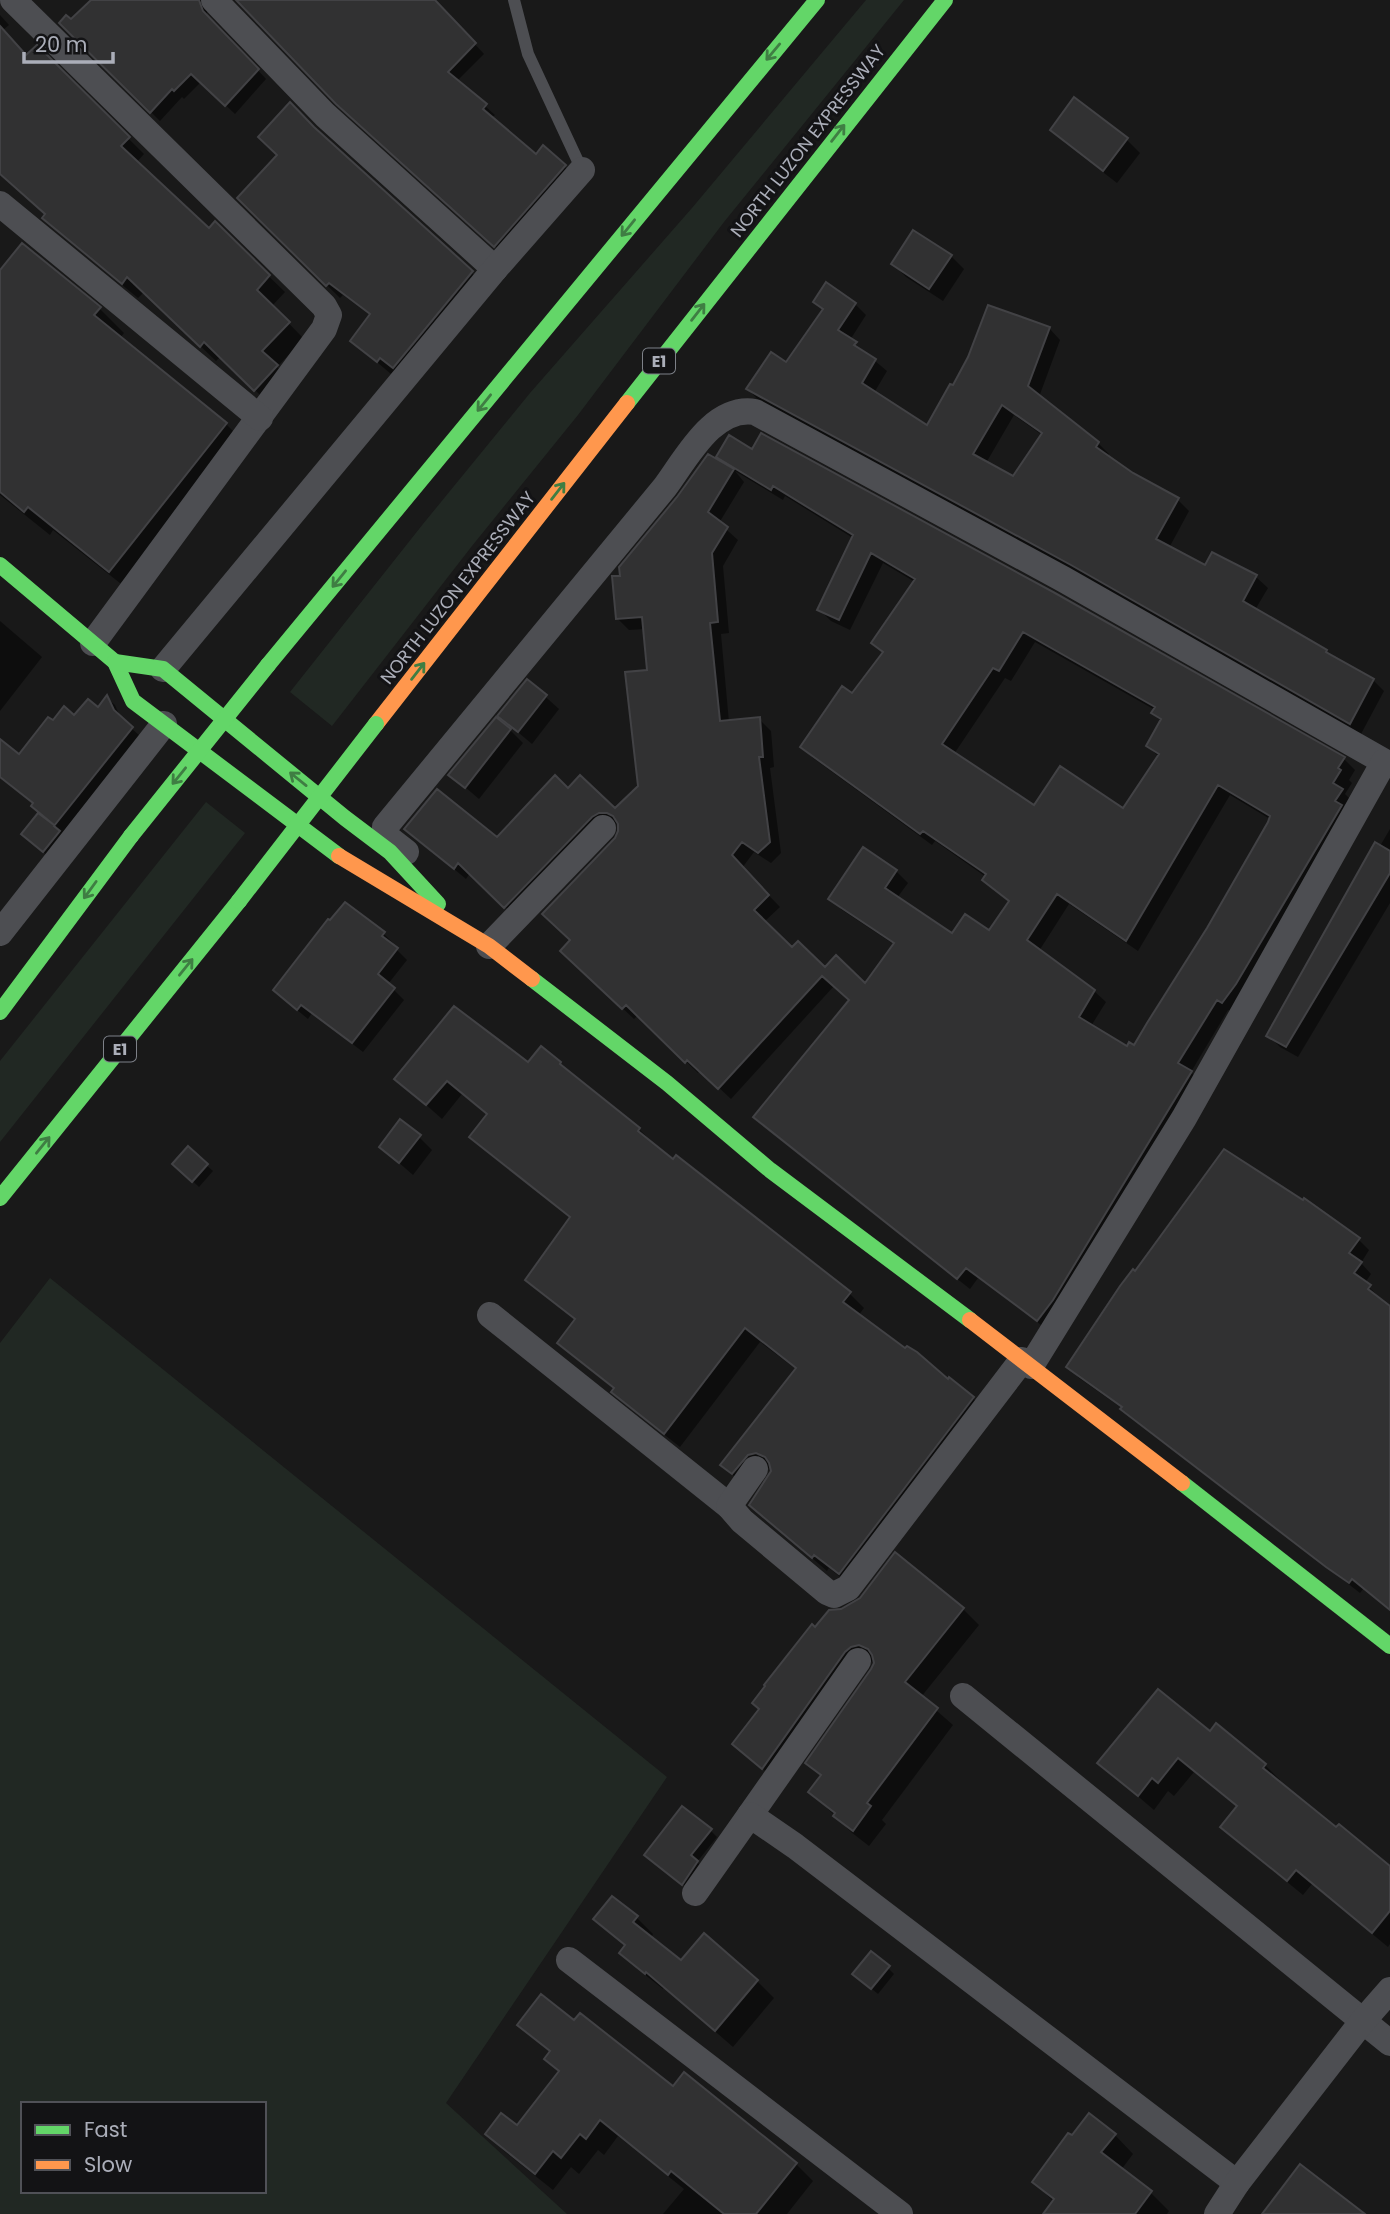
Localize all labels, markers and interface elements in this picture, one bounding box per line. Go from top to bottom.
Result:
scale bar [24,21,114,65]
text: 20 m [35,30,88,59]
street label: NORTH LUZON EXPRESSWAY [724,39,891,242]
one-way arrow [765,43,781,61]
one-way arrow [831,125,846,143]
one-way arrow [620,218,636,236]
one-way arrow [690,303,705,322]
road number: E1 [643,348,675,374]
one-way arrow [476,394,491,412]
one-way arrow [550,483,565,501]
street label: NORTH LUZON EXPRESSWAY [374,486,541,689]
one-way arrow [331,569,347,587]
one-way arrow [410,662,425,680]
one-way arrow [171,766,187,784]
one-way arrow [289,771,307,787]
one-way arrow [83,881,98,900]
one-way arrow [178,959,193,977]
road number: E1 [104,1036,136,1062]
one-way arrow [35,1136,51,1154]
legend [21,2102,266,2193]
text: Fast [84,2115,127,2144]
text: Slow [84,2150,132,2179]

